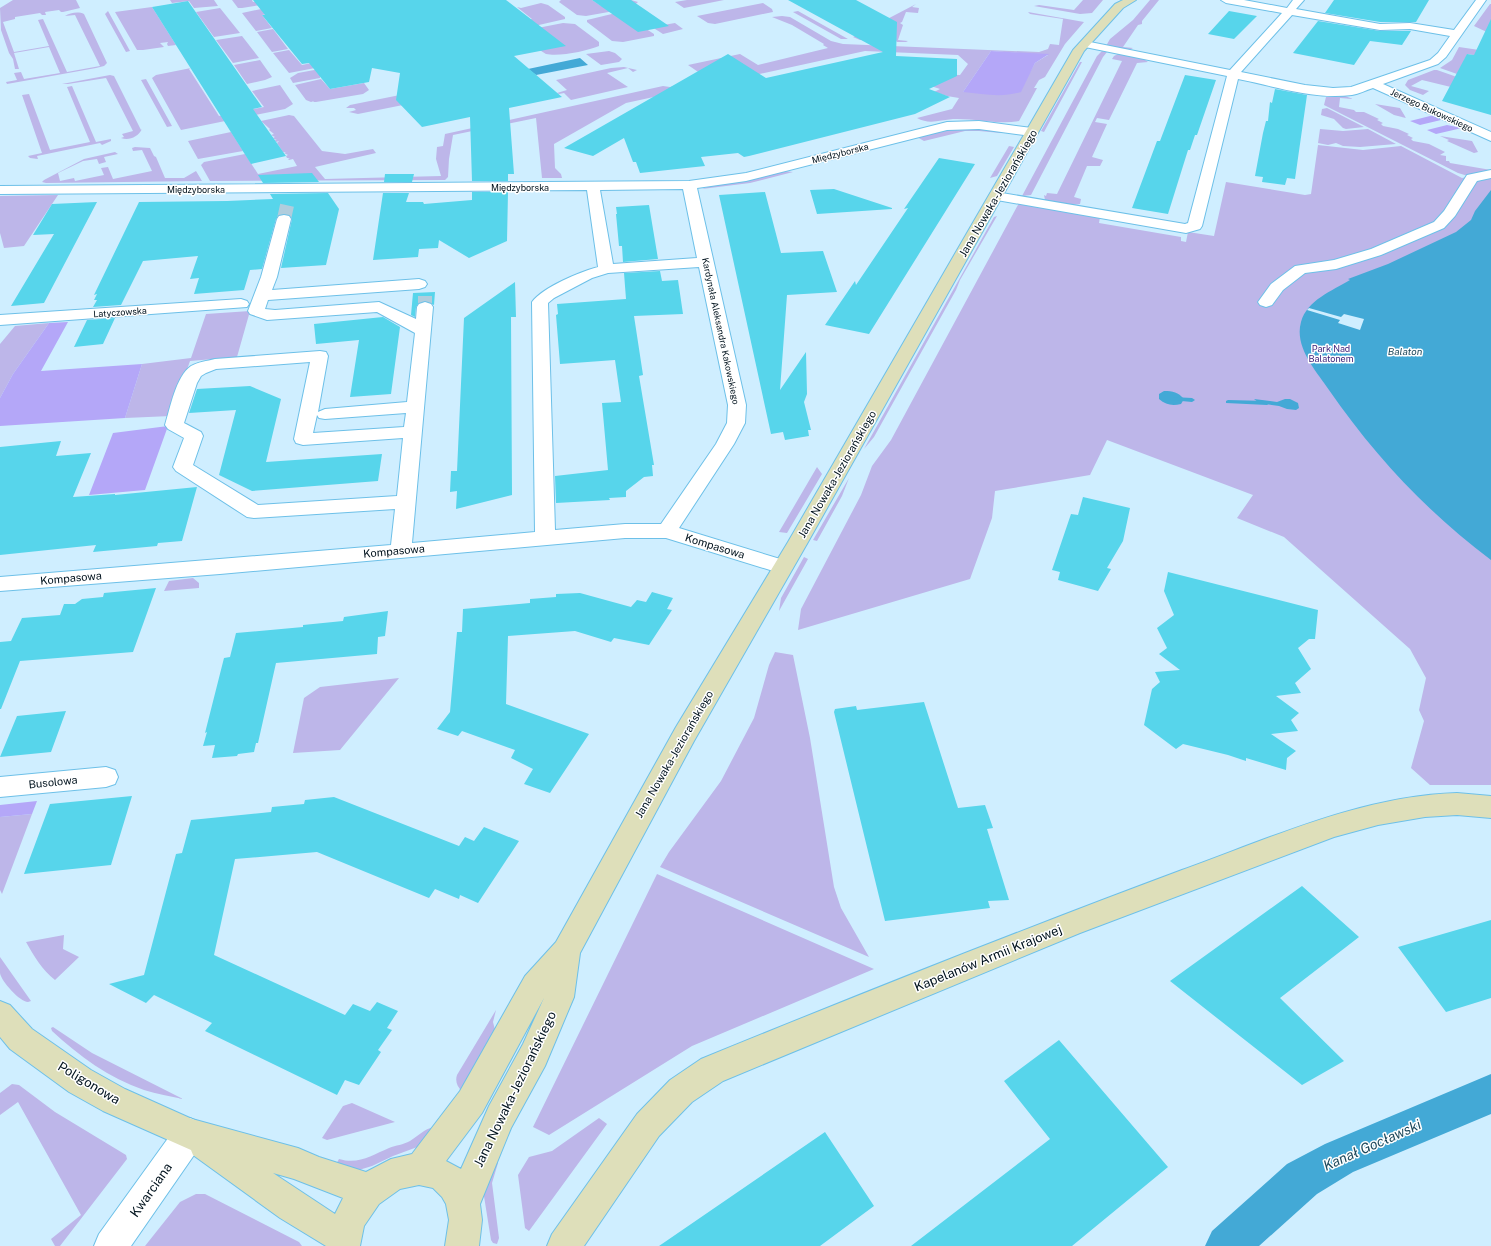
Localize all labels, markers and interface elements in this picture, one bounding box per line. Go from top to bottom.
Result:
street label: Jerzego Bukowskiego [1389,86,1475,134]
street label: Jana Nowaka-Jeziorańskiego [957,127,1039,259]
street label: Międzyborska [810,141,870,165]
street label: Międzyborska [491,182,549,193]
street label: Międzyborska [167,184,225,195]
street label: Kardynała Aleksandra Kakowskiego [700,257,742,405]
street label: Latyczowska [93,305,147,319]
park label: Park Nad Balatonem [1308,343,1354,364]
water label: Balaton [1388,345,1423,357]
street label: Jana Nowaka-Jeziorańskiego [796,408,878,540]
street label: Kompasowa [684,531,746,561]
street label: Kompasowa [363,542,425,560]
street label: Kompasowa [40,569,102,587]
street label: Jana Nowaka-Jeziorańskiego [633,688,715,820]
street label: Busolowa [28,773,78,791]
street label: Kapelanów Armii Krajowej [912,922,1064,994]
street label: Jana Nowaka-Jeziorańskiego [471,1009,559,1169]
street label: Poligonowa [55,1059,123,1107]
water label: Kanał Gocławski [1321,1116,1424,1174]
street label: Kwarciana [127,1160,175,1220]

